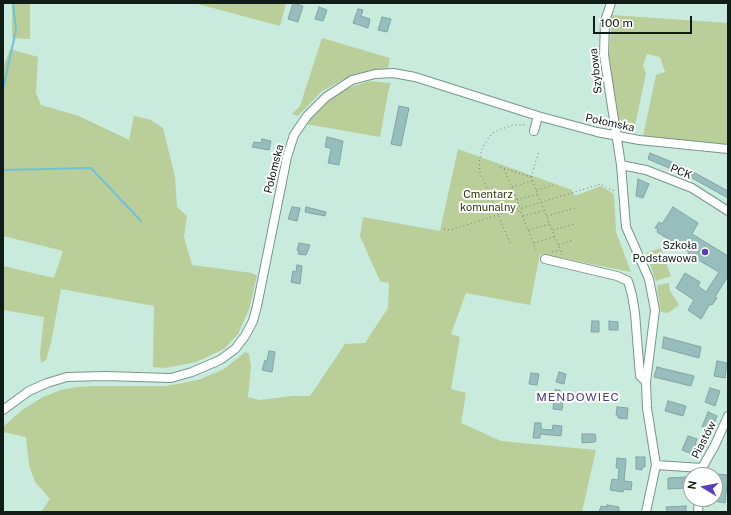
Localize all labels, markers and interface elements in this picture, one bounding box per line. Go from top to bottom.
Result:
scale bar [595,8,694,34]
text: 100 m [600,16,633,30]
street label: Szybowa [587,48,605,94]
street label: Połomska [584,111,636,135]
street label: Połomska [262,143,286,195]
street label: PCK [668,162,694,182]
park label: Cmentarz komunalny [460,188,516,214]
place label: Szkoła Podstawowa [633,239,697,265]
marker: Szkoła Podstawowa [700,247,710,257]
district label: MENDOWIEC [536,390,620,404]
street label: Piastów [689,419,719,461]
north arrow [683,467,723,507]
text: N [686,480,699,490]

